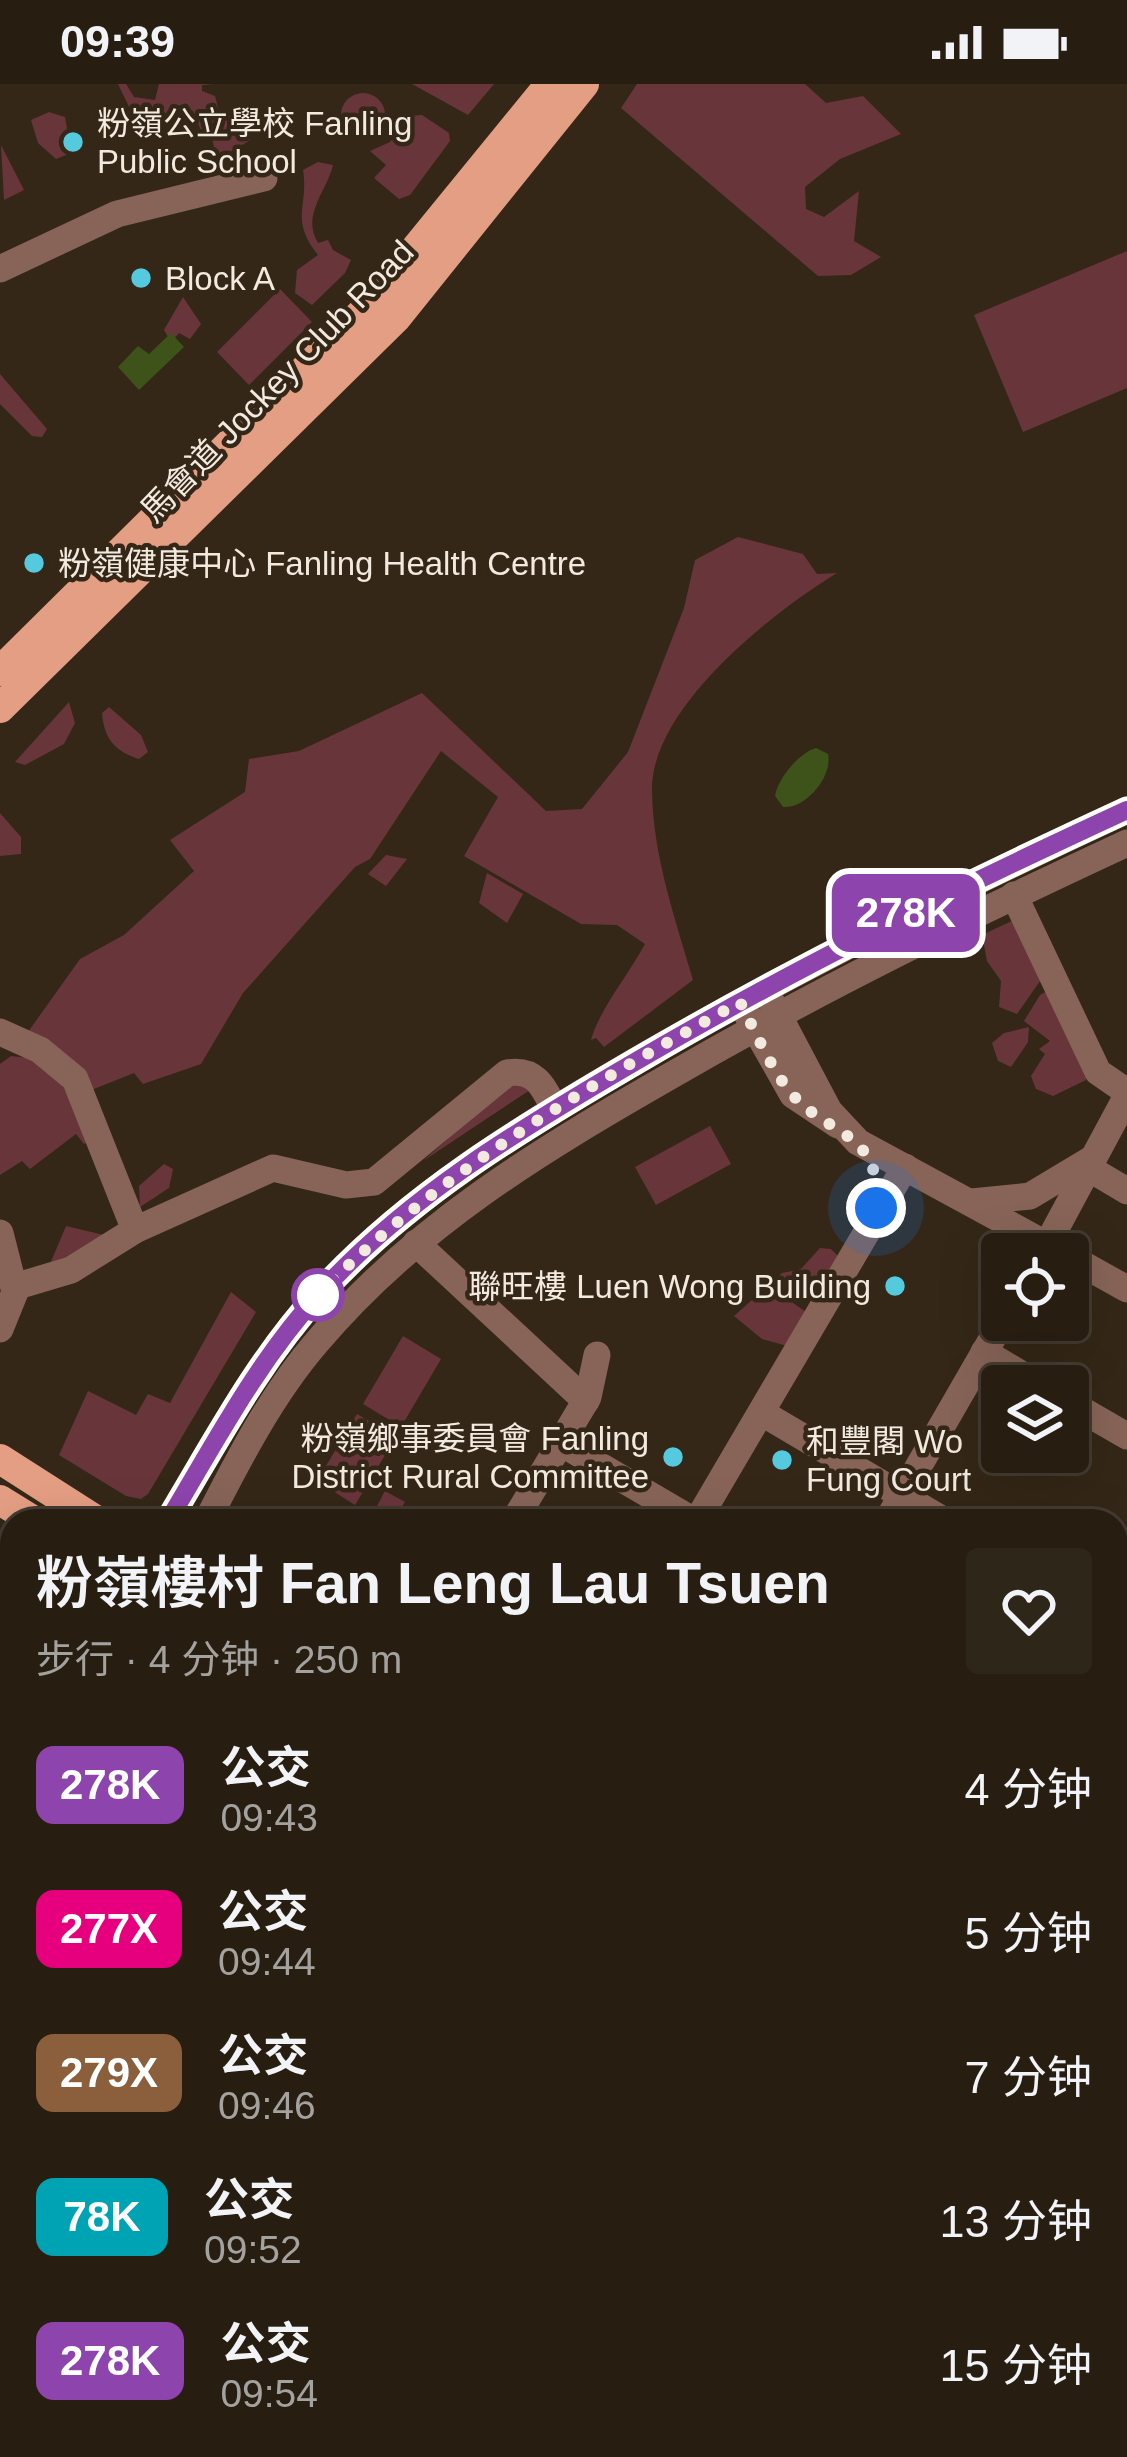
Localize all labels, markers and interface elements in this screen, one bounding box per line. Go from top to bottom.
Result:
text: 09:39 [60,16,175,67]
place label: 粉嶺公立學校 Fanling Public School [97,105,412,180]
marker: 粉嶺公立學校 Fanling Public School [60,129,86,155]
street label: 馬會道 Jockey Club Road [133,233,421,529]
place label: Block A [165,260,275,297]
marker: Block A [128,265,154,291]
place label: 粉嶺健康中心 Fanling Health Centre [58,545,586,582]
marker: 粉嶺健康中心 Fanling Health Centre [21,550,47,576]
line badge: 278K [822,874,990,952]
text: 278K [856,889,956,936]
your location [846,1178,906,1238]
map controls [981,1233,1089,1473]
button: locate [981,1233,1089,1341]
place label: 聯旺樓 Luen Wong Building [468,1268,871,1305]
unlabelled marker [293,1270,343,1320]
marker: 聯旺樓 Luen Wong Building [882,1273,908,1299]
button: layers [981,1365,1089,1473]
place label: 粉嶺鄉事委員會 Fanling District Rural Committee [291,1420,649,1495]
place label: 和豐閣 Wo Fung Court [806,1423,971,1498]
marker: 粉嶺鄉事委員會 Fanling District Rural Committee [660,1444,686,1470]
marker: 和豐閣 Wo Fung Court [769,1447,795,1473]
button: heart [966,1548,1092,1674]
text: 粉嶺樓村 Fan Leng Lau Tsuen [36,1551,830,1615]
text: 步行 · 4 分钟 · 250 m [36,1638,402,1681]
text: 公交 [220,1742,310,1793]
text: 278K [60,1761,160,1808]
text: 4 分钟 [964,1764,1092,1815]
text: 09:43 [220,1796,318,1839]
text: 公交 [218,1886,308,1937]
text: 277X [60,1905,158,1952]
text: 5 分钟 [964,1908,1092,1959]
text: 09:44 [218,1940,316,1983]
text: 公交 [218,2030,308,2081]
text: 279X [60,2049,158,2096]
text: 7 分钟 [964,2052,1092,2103]
text: 09:46 [218,2084,316,2127]
text: 公交 [204,2174,294,2225]
text: 78K [63,2193,141,2240]
text: 13 分钟 [939,2196,1092,2247]
text: 09:52 [204,2228,302,2271]
text: 公交 [220,2318,310,2369]
text: 278K [60,2337,160,2384]
text: 15 分钟 [939,2340,1092,2391]
text: 09:54 [220,2372,318,2415]

